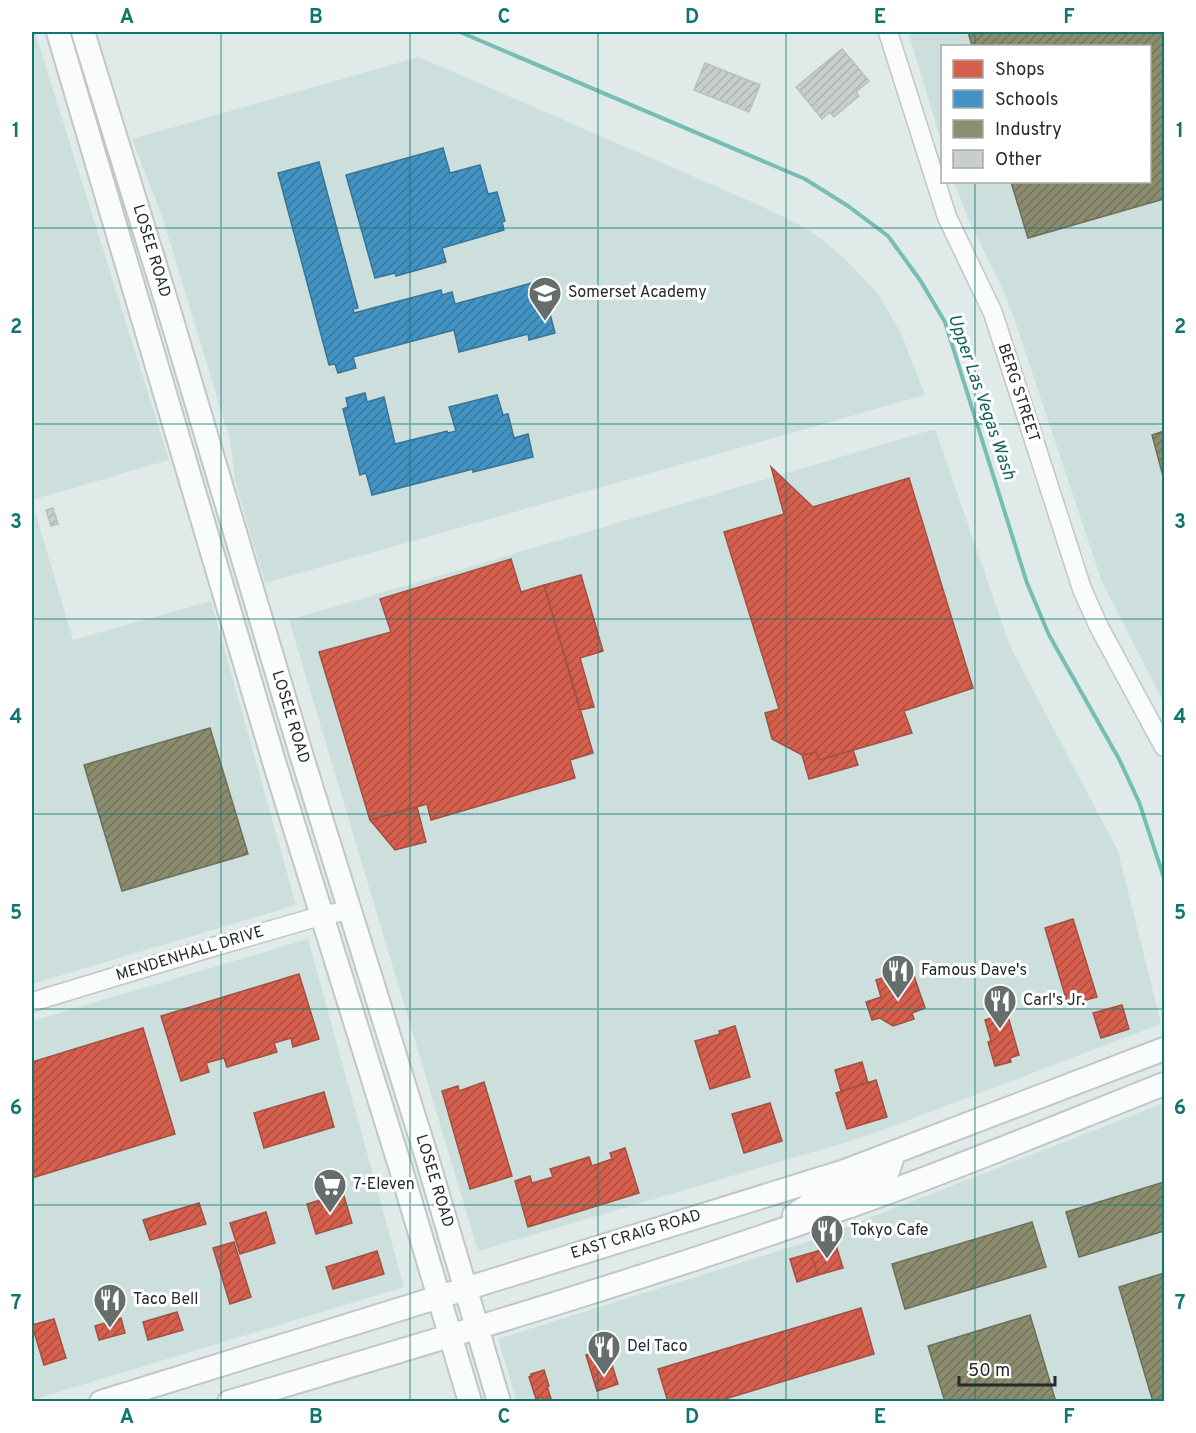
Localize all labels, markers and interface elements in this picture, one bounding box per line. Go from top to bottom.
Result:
text: A [120,5,134,31]
text: B [309,5,323,31]
text: C [498,5,510,31]
text: D [685,5,699,31]
text: E [874,5,886,31]
text: F [1063,5,1075,31]
legend [941,45,1151,183]
text: Shops [995,59,1045,82]
text: Schools [995,89,1058,112]
text: 1 [12,119,20,145]
text: Industry [995,119,1062,142]
text: 1 [1176,119,1184,145]
text: Other [995,149,1042,172]
street label: LOSEE ROAD [127,202,175,300]
school or university icon: Somerset Academy [527,275,563,322]
place label: Somerset Academy [568,283,707,303]
water label: Upper Las Vegas Wash [942,311,1020,483]
text: 2 [10,315,22,341]
text: 2 [1174,315,1186,341]
street label: BERG STREET [993,341,1043,445]
text: 3 [10,510,22,536]
text: 3 [1174,510,1186,536]
street label: LOSEE ROAD [266,668,314,766]
text: 4 [10,705,22,731]
text: 4 [1174,705,1186,731]
text: 5 [10,901,22,927]
text: 5 [1174,901,1186,927]
street label: MENDENHALL DRIVE [114,922,266,986]
restaurant icon: Famous Dave's [880,953,916,1000]
place label: Famous Dave's [921,961,1027,981]
restaurant icon: Carl's Jr. [982,983,1018,1030]
place label: Carl's Jr. [1023,991,1085,1011]
text: 6 [10,1096,22,1122]
text: 6 [1174,1096,1186,1122]
street label: LOSEE ROAD [410,1132,458,1230]
supermarket icon: 7-Eleven [312,1167,348,1214]
place label: 7-Eleven [353,1175,415,1195]
street label: EAST CRAIG ROAD [568,1206,704,1264]
restaurant icon: Tokyo Cafe [809,1213,845,1260]
place label: Tokyo Cafe [850,1221,928,1241]
restaurant icon: Taco Bell [92,1282,128,1329]
place label: Taco Bell [133,1290,198,1310]
text: 7 [11,1291,21,1317]
text: 7 [1175,1291,1185,1317]
restaurant icon: Del Taco [586,1329,622,1376]
place label: Del Taco [627,1337,688,1357]
scale bar [959,1349,1055,1387]
text: 50 m [968,1360,1010,1383]
text: A [120,1405,134,1431]
text: B [309,1405,323,1431]
text: C [498,1405,510,1431]
text: D [685,1405,699,1431]
text: E [874,1405,886,1431]
text: F [1063,1405,1075,1431]

